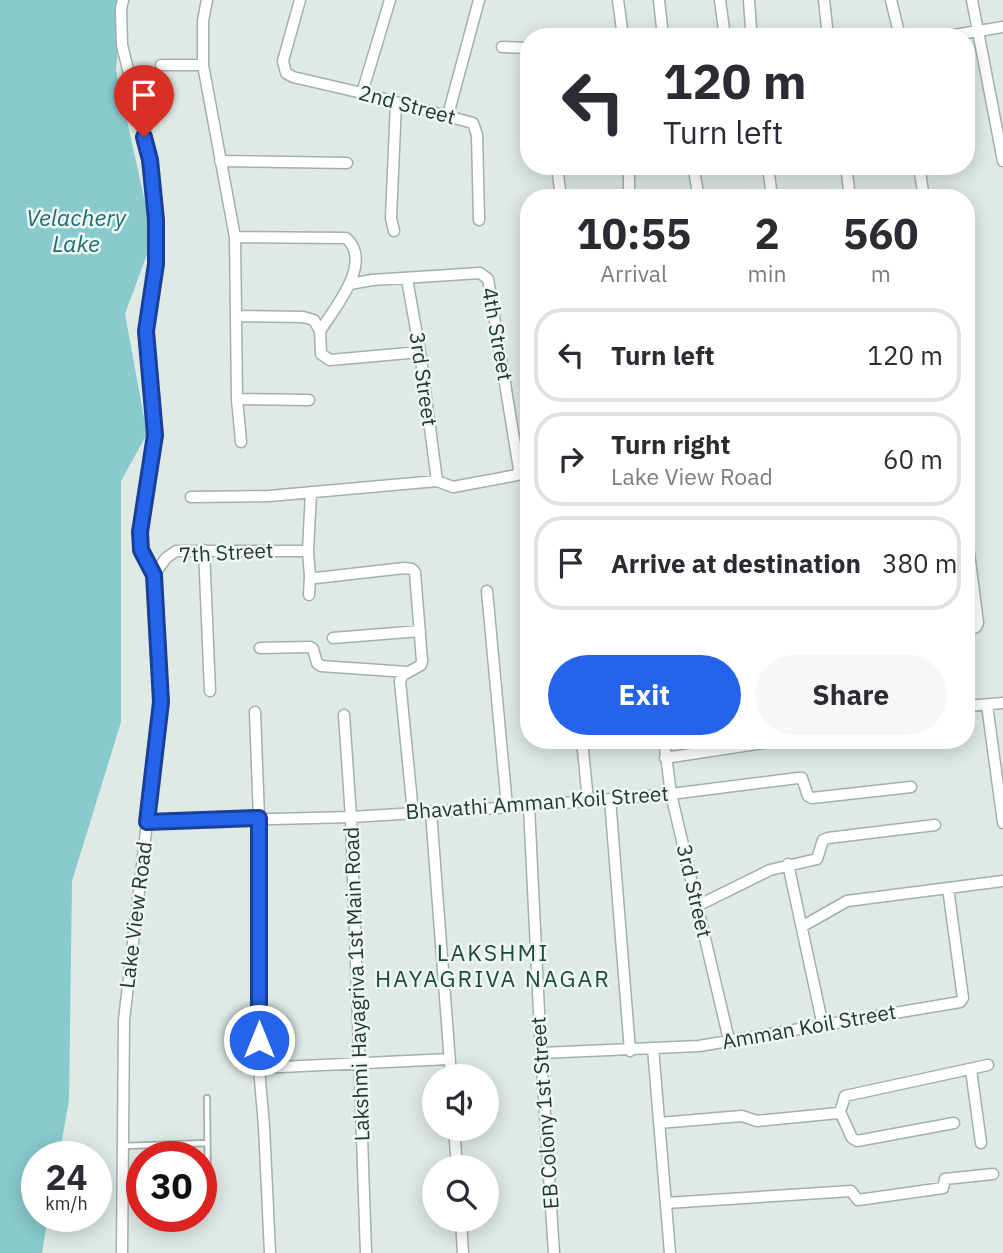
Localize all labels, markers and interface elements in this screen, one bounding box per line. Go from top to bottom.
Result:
text: 120 m [663,49,807,112]
icon: left [548,56,639,147]
pin [114,65,174,137]
icon: arrive [125,76,163,114]
street label: 2nd Street [356,78,459,130]
text: Turn left [663,111,783,153]
water label: Velachery Lake [26,202,127,258]
text: 10:55 [576,206,691,261]
text: 2 [754,206,780,261]
text: 560 [843,206,919,261]
text: Arrival [600,258,667,288]
text: min [748,258,786,288]
text: m [871,258,891,288]
street label: 4th Street [476,285,520,383]
street label: 3rd Street [404,330,444,428]
icon: left [552,336,590,374]
text: Turn left [611,338,714,372]
text: 120 m [867,338,943,372]
text: Turn right [611,427,730,461]
icon: right [552,440,590,478]
text: 60 m [883,442,943,476]
text: Lake View Road [611,461,773,491]
street label: 7th Street [178,536,274,568]
icon: arrive [552,544,590,582]
text: Arrive at destination [611,546,861,580]
text: 380 m [882,546,958,580]
button: Exit [548,655,741,735]
button: Share [755,655,947,735]
street label: Bhavathi Amman Koil Street [404,779,670,825]
street label: Lakshmi Hayagriva 1st Main Road [337,826,375,1142]
street label: Lake View Road [112,840,158,990]
street label: 3rd Street [671,841,719,940]
district label: LAKSHMI HAYAGRIVA NAGAR [375,937,611,993]
street label: Amman Koil Street [720,997,898,1055]
position arrow [222,1003,296,1077]
street label: EB Colony 1st Street [523,1016,565,1210]
map controls [422,1064,499,1232]
button: sound [422,1064,499,1141]
speed limit sign: 30 [126,1141,217,1232]
text: 24 [45,1154,88,1200]
button: search [422,1155,499,1232]
text: km/h [45,1192,88,1215]

